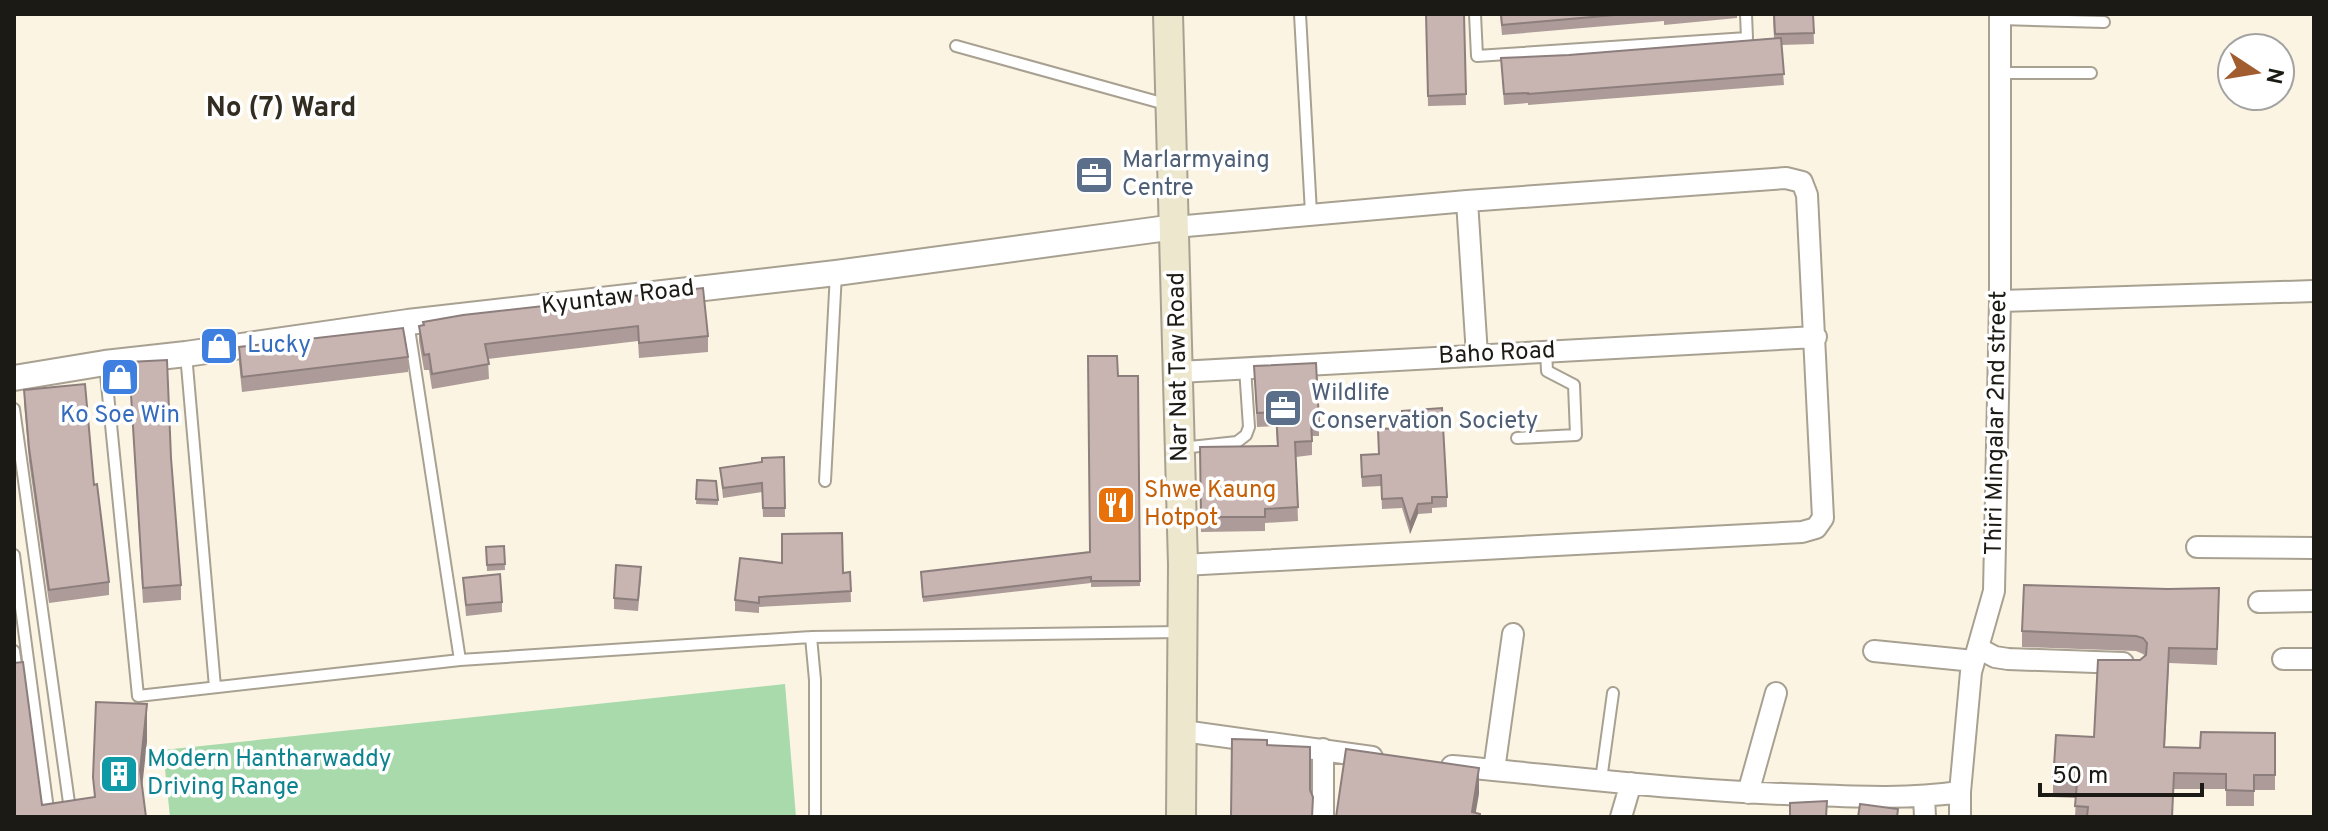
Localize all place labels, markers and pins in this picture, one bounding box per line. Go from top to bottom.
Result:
place label: Marlarmyaing Centre [1122,146,1270,204]
office icon: Marlarmyaing Centre [1073,154,1115,196]
shop icon: Lucky [198,325,240,367]
place label: Lucky [247,331,311,361]
shop icon: Ko Soe Win [99,356,141,398]
place label: Wildlife Conservation Society [1311,379,1538,437]
office icon: Wildlife Conservation Society [1262,387,1304,429]
place label: Ko Soe Win [60,401,180,431]
place label: Shwe Kaung Hotpot [1144,476,1276,534]
restaurant icon: Shwe Kaung Hotpot [1095,484,1137,526]
place label: Modern Hantharwaddy Driving Range [147,745,391,803]
building icon: Modern Hantharwaddy Driving Range [98,753,140,795]

